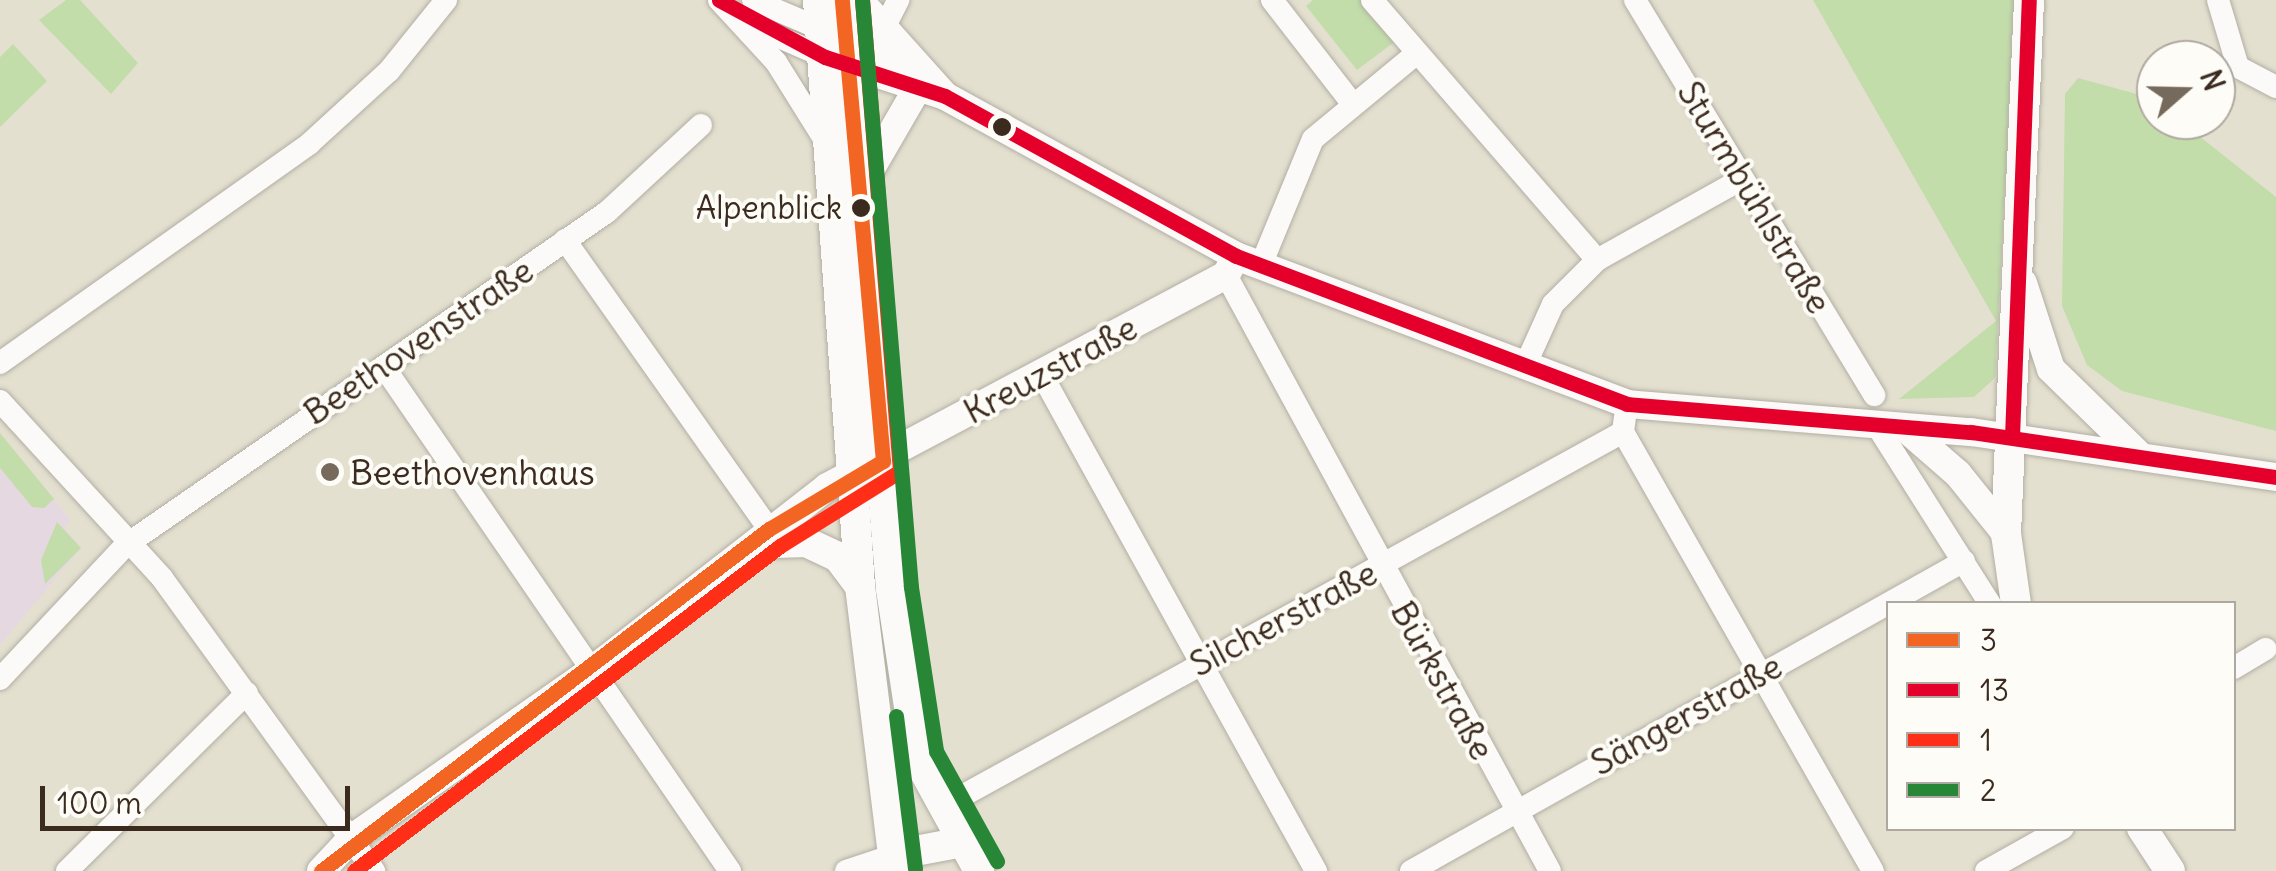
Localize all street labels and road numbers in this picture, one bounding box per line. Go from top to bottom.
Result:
street label: Sturmbühlstraße [1669,73,1841,321]
street label: Beethovenstraße [295,249,541,433]
street label: Kreuzstraße [956,306,1144,432]
street label: Silcherstraße [1182,551,1384,685]
street label: Bürkstraße [1382,593,1504,767]
street label: Sängerstraße [1583,644,1789,784]

